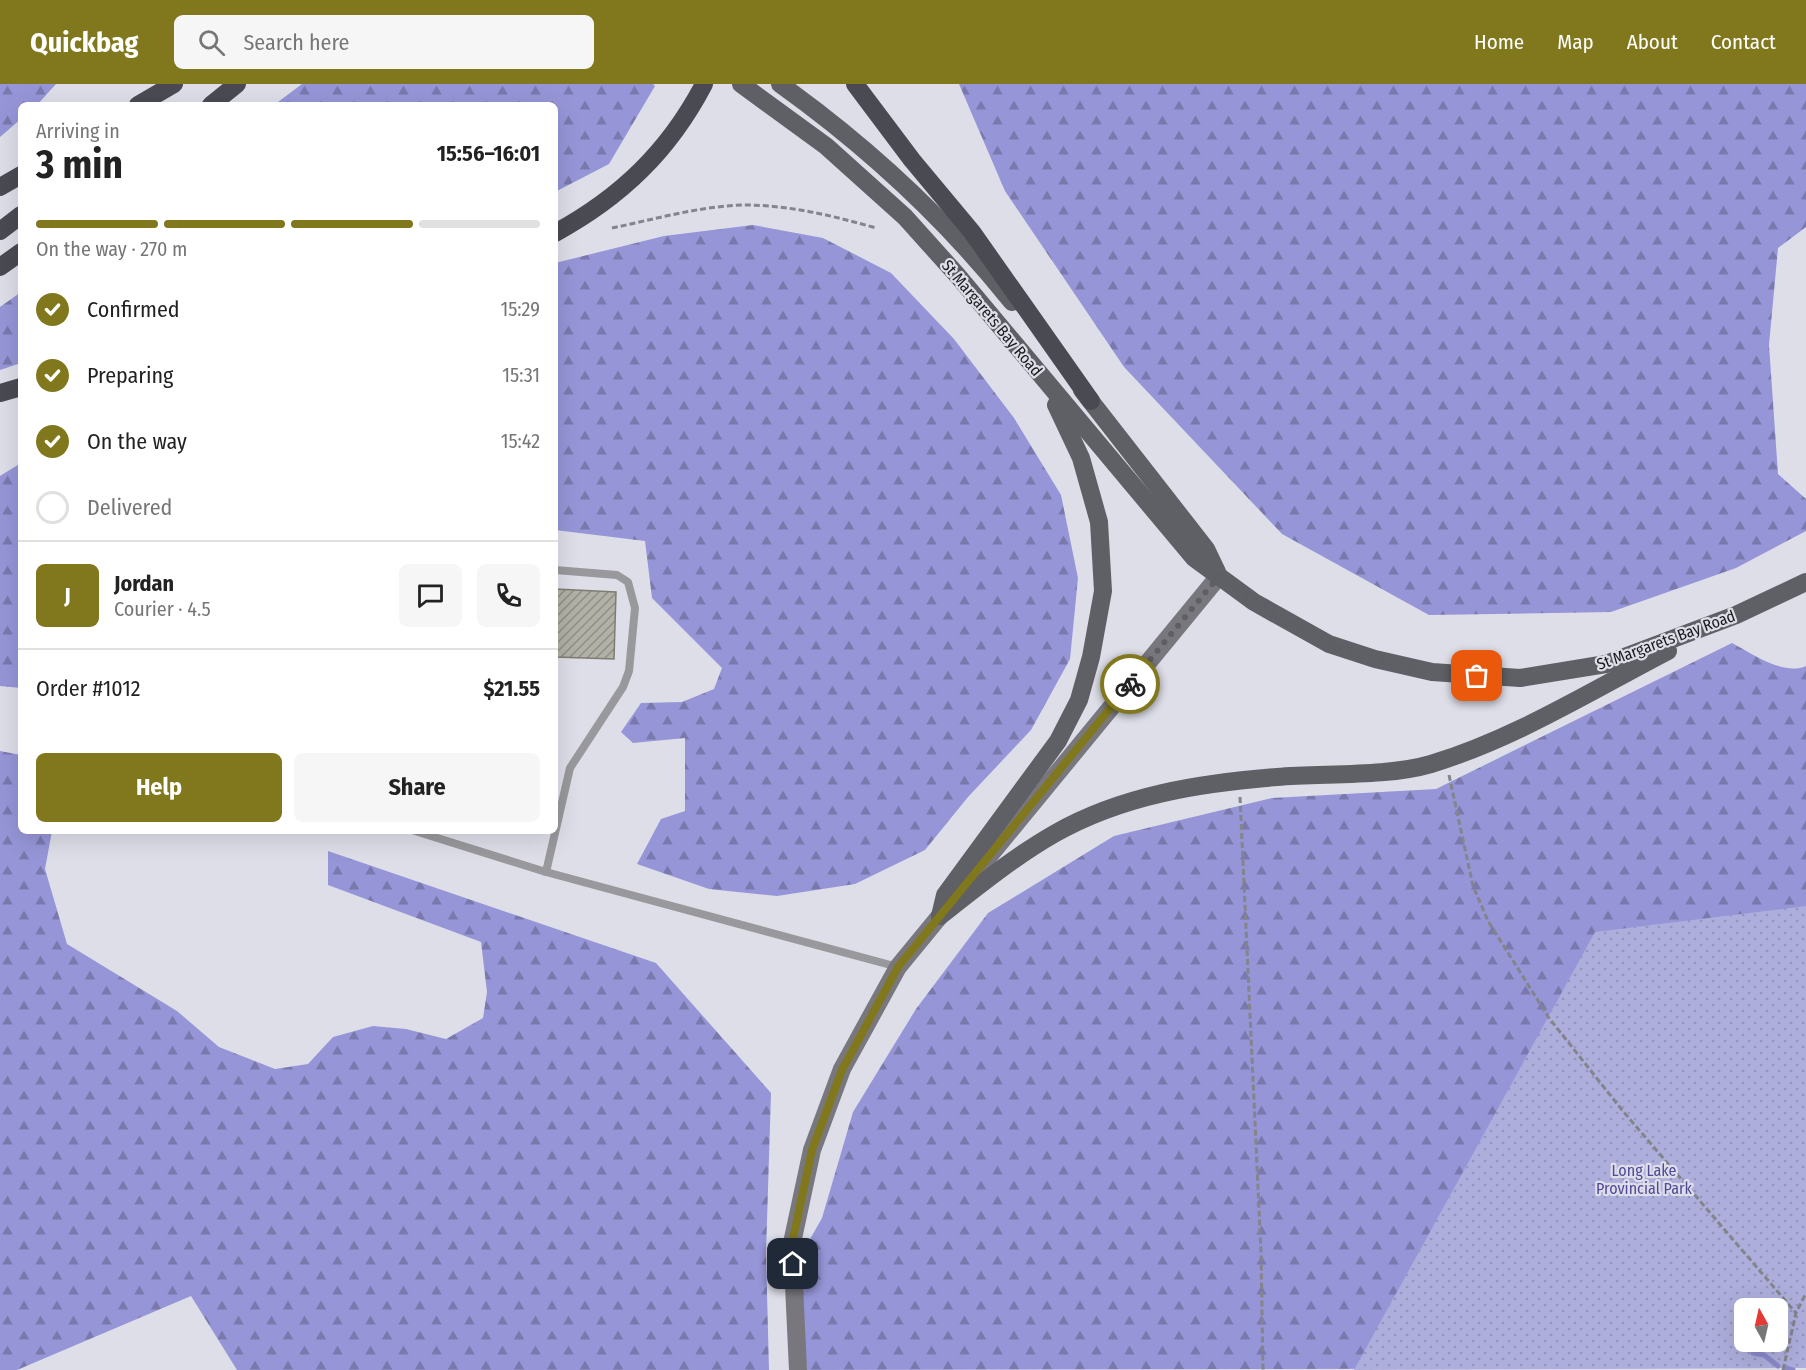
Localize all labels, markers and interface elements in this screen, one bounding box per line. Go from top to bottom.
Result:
search box [174,15,594,69]
text: Quickbag [30,26,138,59]
icon: search [195,26,228,59]
text: Search here [243,29,349,56]
text: Home [1474,29,1524,55]
text: Map [1557,29,1594,55]
text: About [1627,29,1678,55]
text: Contact [1711,29,1776,55]
text: Arriving in [36,119,120,143]
text: 15:56–16:01 [437,140,540,167]
text: 3 min [36,142,123,188]
text: On the way · 270 m [36,237,187,261]
street label: St Margarets Bay Road [938,256,1046,380]
icon: check [36,293,69,326]
text: Confirmed [87,296,180,323]
text: 15:29 [500,297,540,321]
icon: check [36,359,69,392]
text: Preparing [87,362,173,389]
text: 15:31 [502,363,540,387]
icon: check [36,425,69,458]
text: On the way [87,428,187,455]
text: 15:42 [501,429,540,453]
text: Delivered [87,494,172,521]
button: chat [399,564,462,627]
button: phone [477,564,540,627]
text: Jordan [114,570,174,597]
text: J [64,582,71,609]
text: Courier · 4.5 [114,597,211,621]
street label: St Margarets Bay Road [1594,606,1738,674]
pin [1451,650,1502,701]
courier [1100,654,1160,714]
icon: bag [1460,659,1493,692]
icon: bike [1114,668,1147,701]
text: Order #1012 [36,675,141,702]
text: $21.55 [483,675,540,702]
button: Help [36,753,282,822]
button: Share [294,753,540,822]
park label: Long Lake Provincial Park [1596,1161,1693,1198]
pin [767,1238,818,1289]
icon: home [776,1247,809,1280]
north arrow [1734,1298,1788,1352]
map controls [1734,1298,1788,1352]

